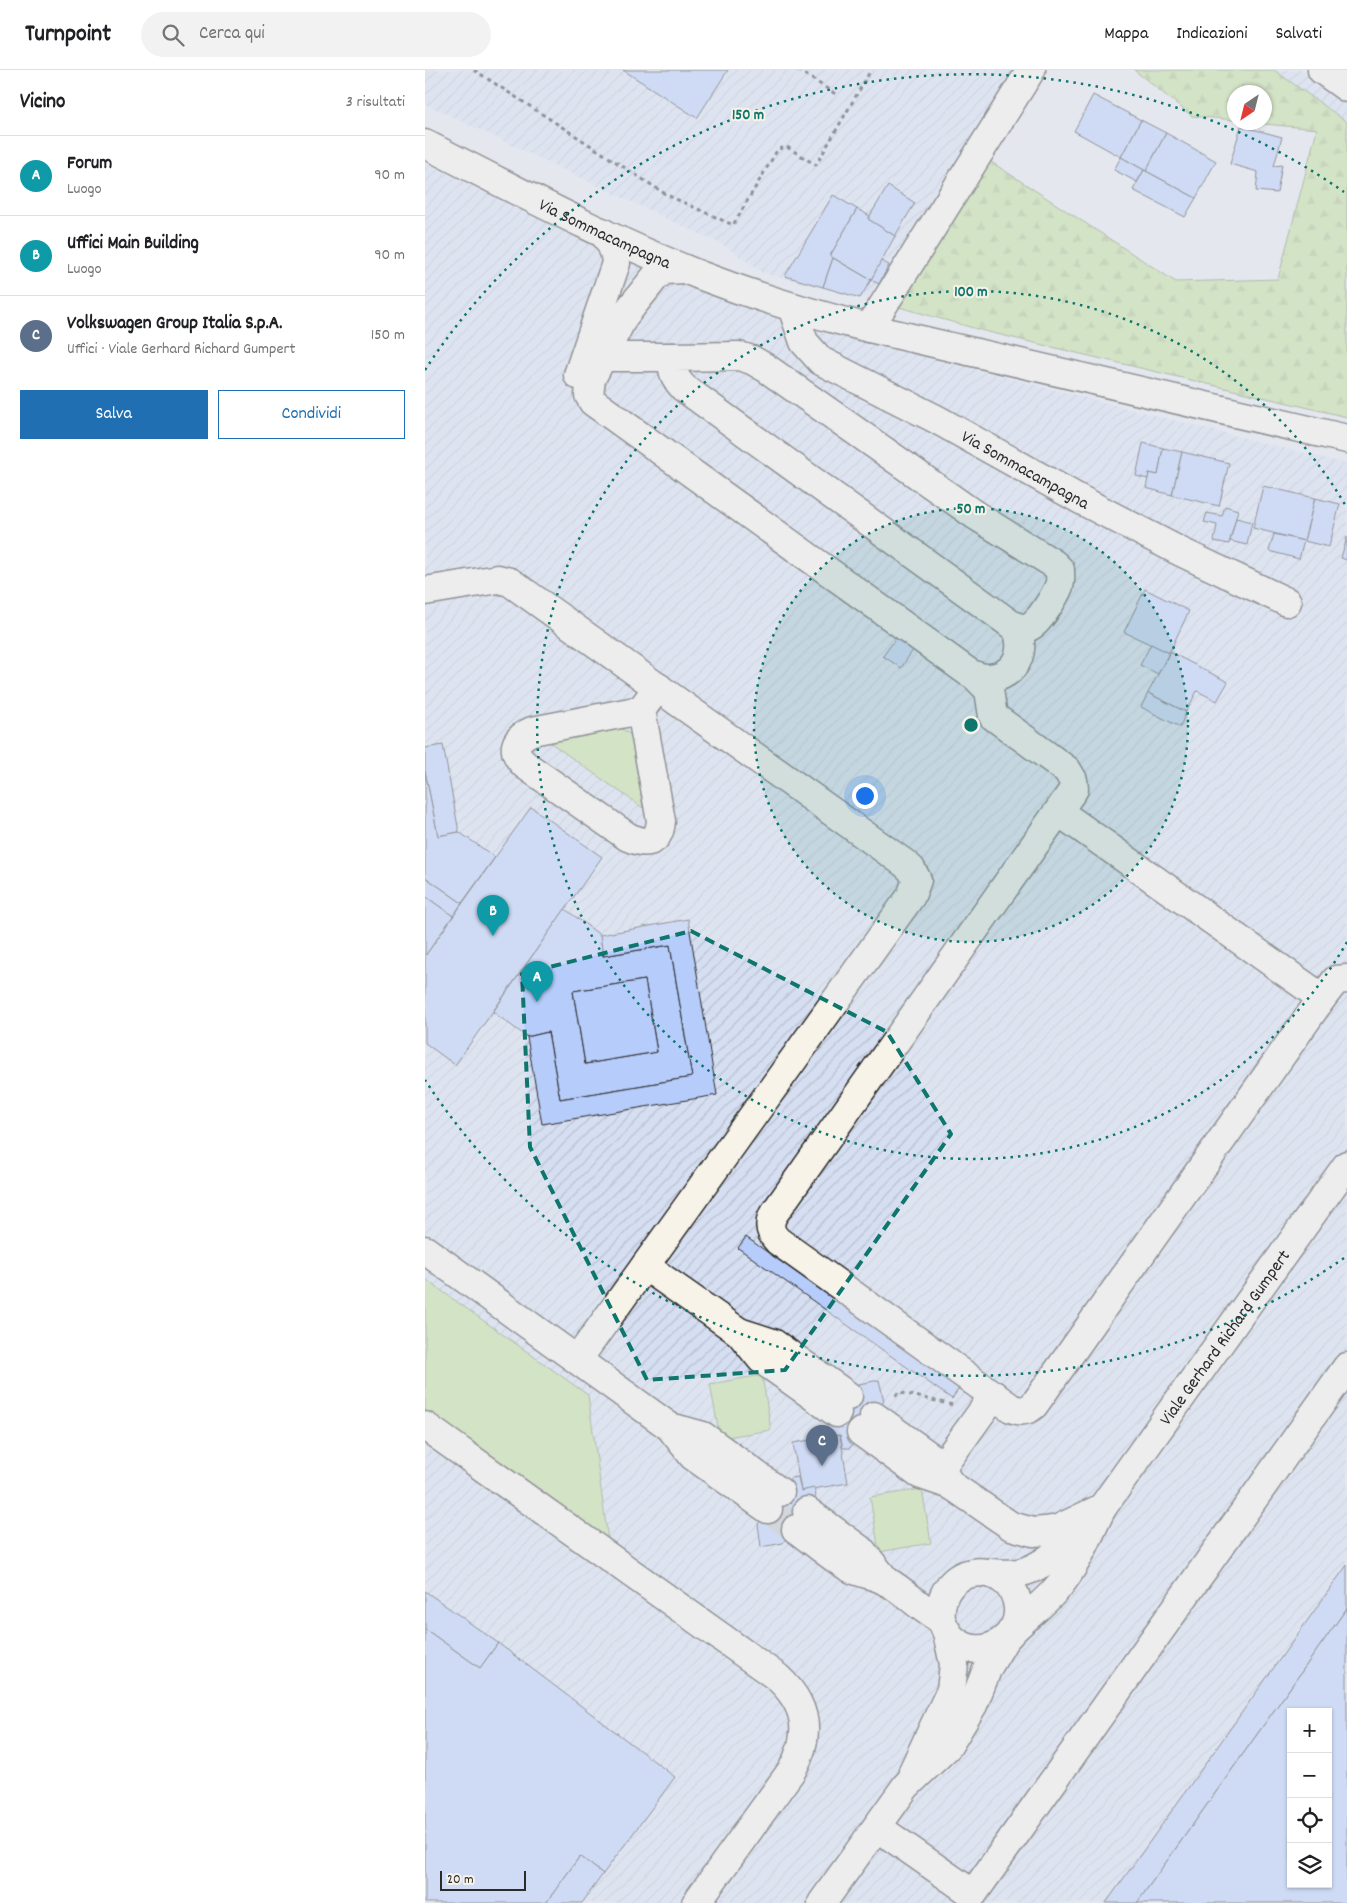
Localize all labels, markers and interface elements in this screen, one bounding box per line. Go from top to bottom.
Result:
search box [141,12,491,57]
text: Turnpoint [25,18,111,52]
icon: search [159,21,187,49]
text: Cerca qui [199,21,265,48]
text: Mappa [1104,22,1148,47]
text: Indicazioni [1176,22,1247,47]
text: Salvati [1275,22,1322,47]
north arrow [1227,85,1272,130]
text: Vicino [20,88,65,118]
text: 3 risultati [346,91,405,114]
text: 150 m [732,105,764,127]
text: Forum [67,151,112,178]
text: A [32,164,40,187]
text: 90 m [374,164,405,187]
text: Luogo [67,178,102,201]
street label: Via Sommacampagna [534,194,675,277]
text: Uffici Main Building [67,231,199,258]
text: B [32,244,40,267]
text: 90 m [374,244,405,267]
text: Luogo [67,258,102,281]
text: 100 m [954,282,988,304]
text: Volkswagen Group Italia S.p.A. [67,311,282,338]
text: C [32,324,40,347]
text: 150 m [371,324,405,347]
text: Uffici · Viale Gerhard Richard Gumpert [67,338,295,361]
button: Salva [20,390,208,439]
button: Condividi [218,390,405,439]
street label: Via Sommacampagna [956,425,1093,517]
text: 50 m [957,499,985,521]
centre of rings [962,716,980,734]
your location [852,783,878,809]
pin: B [477,895,509,936]
pin: A [521,961,553,1002]
street label: Viale Gerhard Richard Gumpert [1155,1245,1298,1431]
pin: C [806,1425,838,1466]
map controls [1287,1708,1332,1888]
button: + [1287,1708,1332,1753]
button: − [1287,1753,1332,1798]
button: locate [1287,1798,1332,1843]
button: layers [1287,1843,1332,1888]
scale bar [440,1868,526,1891]
text: 20 m [447,1870,474,1890]

